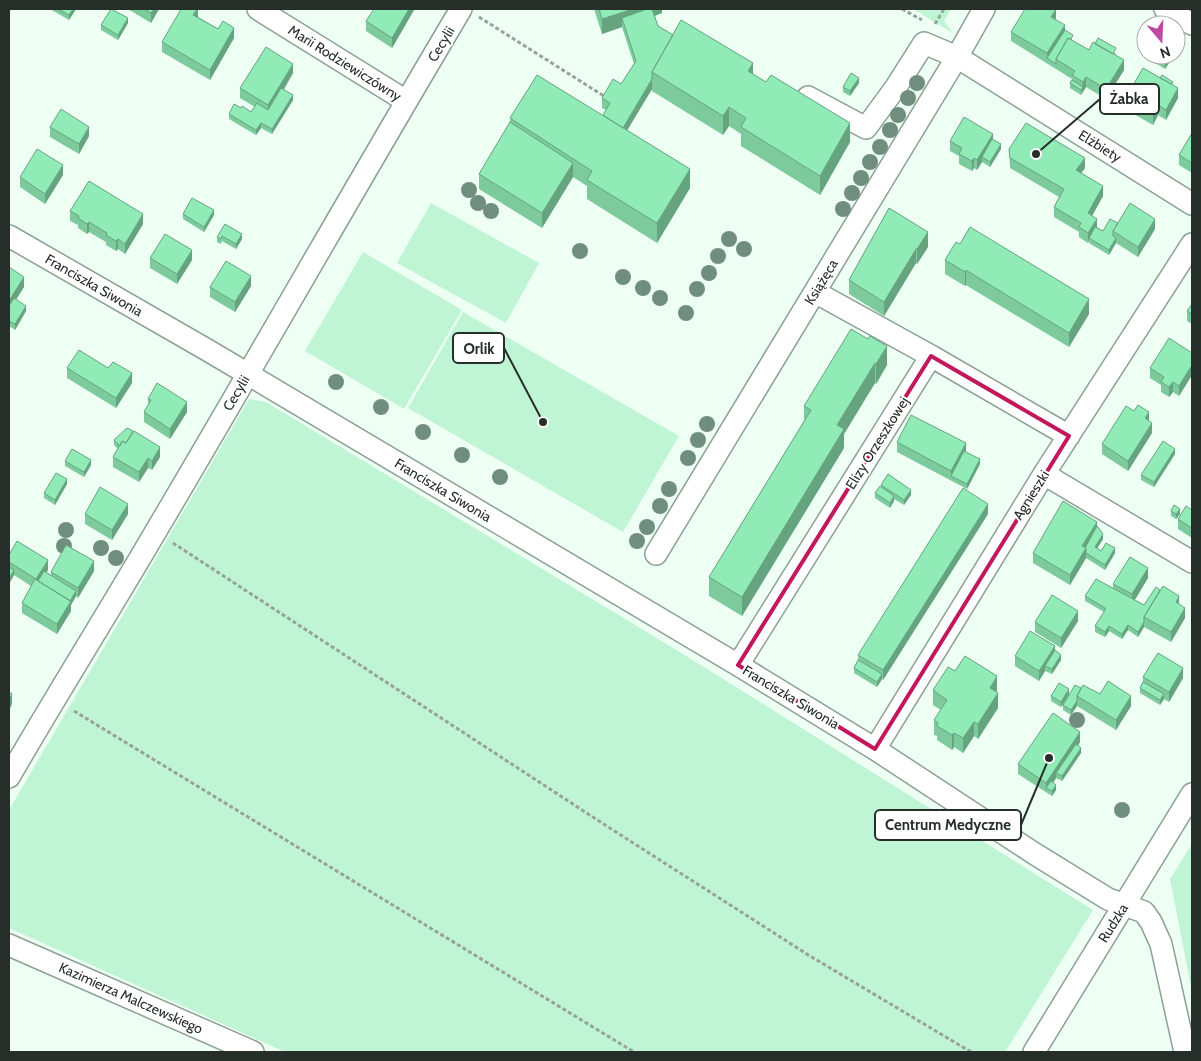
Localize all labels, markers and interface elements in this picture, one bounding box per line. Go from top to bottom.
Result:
north arrow [1136,15,1186,65]
street label: Marii Rodziewiczówny [285,21,405,105]
street label: Cecylii [423,23,459,65]
text: N [1158,42,1173,62]
callout: Żabka [1100,84,1159,114]
text: Żabka [1110,90,1149,108]
street label: Elżbiety [1075,126,1125,166]
street label: Franciszka Siwonia [42,250,146,320]
street label: Książęca [800,256,842,308]
callout: Orlik [453,333,504,363]
text: Orlik [463,340,495,358]
street label: Cecylii [219,372,253,414]
street label: Elizy Orzeszkowej [841,393,913,493]
street label: Franciszka Siwonia [391,454,495,526]
street label: Agnieszki [1009,467,1053,523]
street label: Franciszka Siwonia [739,661,843,733]
callout: Centrum Medyczne [875,810,1021,840]
text: Centrum Medyczne [885,816,1011,834]
street label: Rudzka [1094,900,1132,946]
street label: Kazimierza Malczewskiego [56,958,206,1038]

